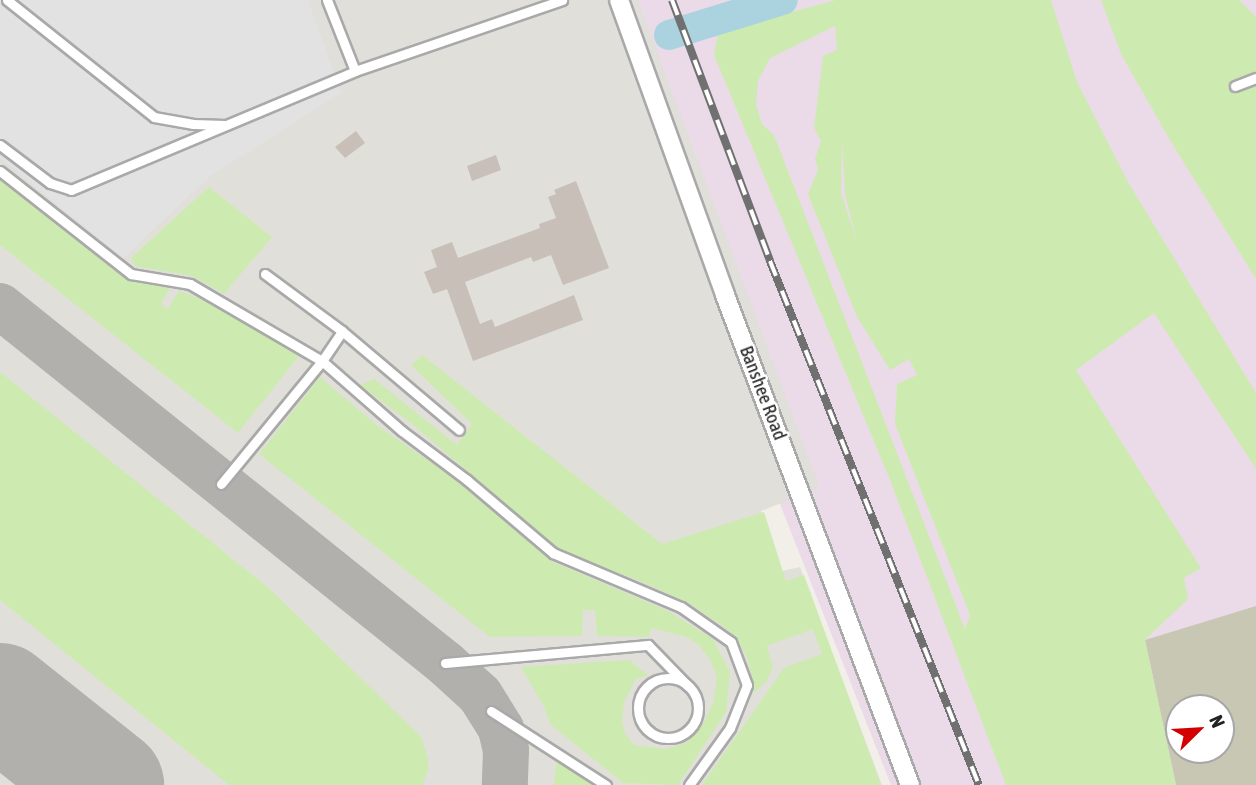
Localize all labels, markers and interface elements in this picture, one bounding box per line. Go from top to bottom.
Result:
street label: Banshee Road [735,343,791,443]
north arrow [1165,694,1235,764]
text: N [1205,712,1230,731]

